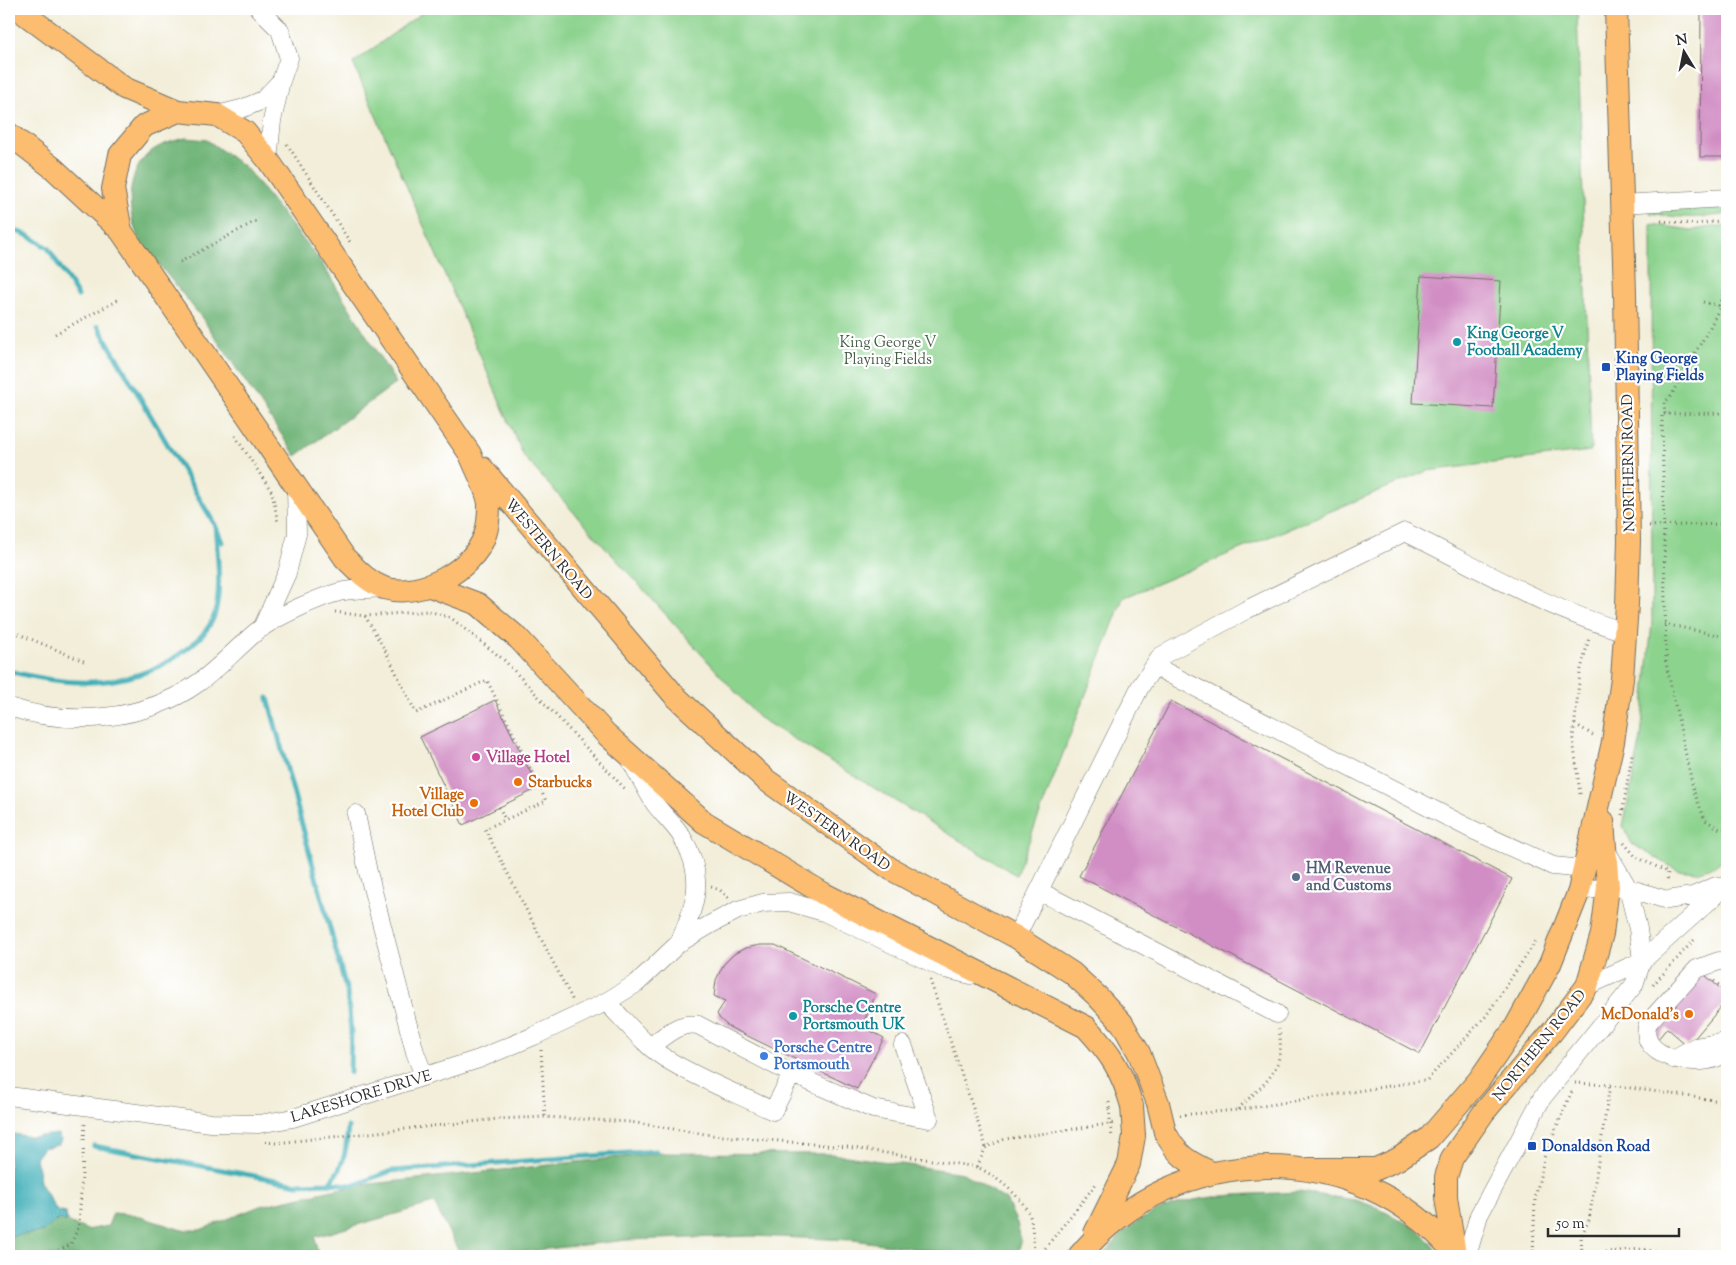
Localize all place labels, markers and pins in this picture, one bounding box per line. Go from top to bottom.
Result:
place label: King George V Football Academy [1467,324,1583,362]
marker: King George V Football Academy [1451,336,1463,348]
place label: King George Playing Fields [1616,349,1704,387]
marker: King George Playing Fields [1600,361,1612,373]
place label: Village Hotel [486,748,571,769]
marker: Village Hotel [470,751,482,763]
place label: Starbucks [528,773,592,794]
marker: Starbucks [512,776,524,788]
place label: Village Hotel Club [392,785,464,823]
marker: Village Hotel Club [468,797,480,809]
place label: HM Revenue and Customs [1306,859,1391,897]
marker: HM Revenue and Customs [1290,871,1302,883]
place label: Porsche Centre Portsmouth UK [803,998,905,1036]
place label: McDonald's [1601,1005,1679,1026]
marker: McDonald's [1683,1008,1695,1020]
marker: Porsche Centre Portsmouth UK [787,1010,799,1022]
place label: Porsche Centre Portsmouth [774,1038,872,1076]
marker: Porsche Centre Portsmouth [758,1050,770,1062]
place label: Donaldson Road [1542,1137,1651,1158]
marker: Donaldson Road [1526,1140,1538,1152]

